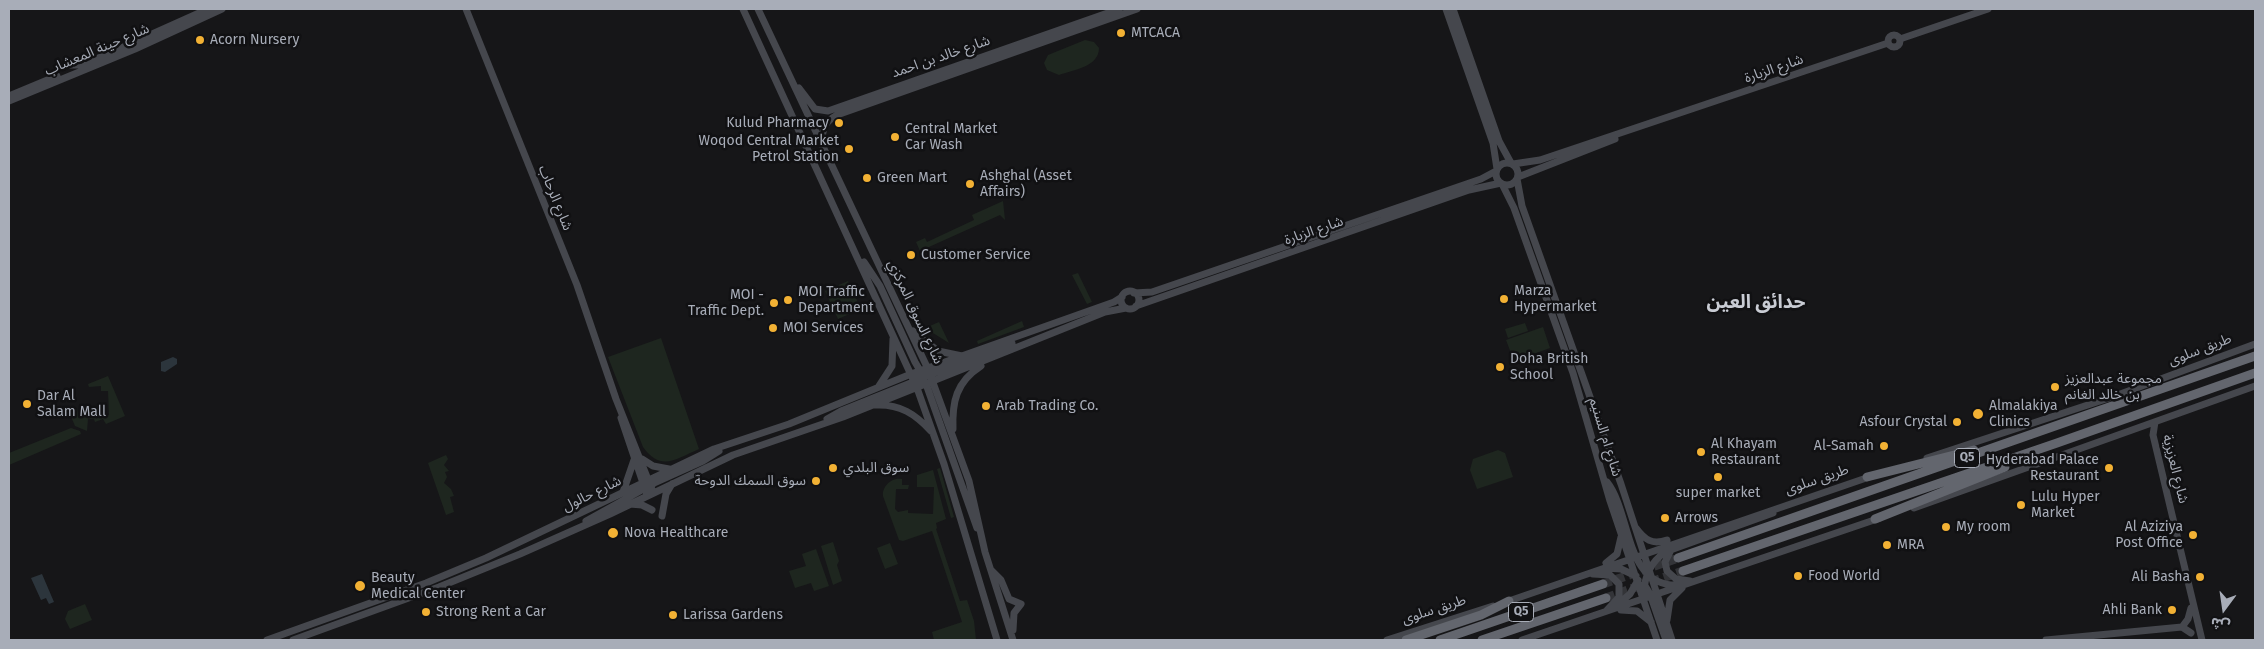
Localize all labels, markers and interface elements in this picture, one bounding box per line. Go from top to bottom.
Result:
street label: شارع حينة المعشاب [42,20,152,80]
place label: MTCACA [1131,25,1180,41]
marker: MTCACA [1115,27,1127,39]
place label: Acorn Nursery [210,32,299,48]
street label: شارع خالد بن احمد [890,32,992,82]
marker: Acorn Nursery [194,34,206,46]
street label: شارع الزبارة [1742,51,1806,87]
place label: Kulud Pharmacy [726,115,829,131]
marker: Kulud Pharmacy [833,117,845,129]
place label: Central Market Car Wash [905,121,997,154]
marker: Central Market Car Wash [889,131,901,143]
place label: Woqod Central Market Petrol Station [698,133,839,166]
marker: Woqod Central Market Petrol Station [843,143,855,155]
street label: شارع الرحاب [534,163,576,233]
place label: Ashghal (Asset Affairs) [980,168,1072,200]
place label: Green Mart [877,170,947,186]
marker: Green Mart [861,172,873,184]
marker: Ashghal (Asset Affairs) [964,178,976,190]
street label: شارع الزبارة [1282,213,1346,249]
place label: Customer Service [921,247,1031,263]
marker: Customer Service [905,249,917,261]
street label: شارع السوق المركزي [884,257,946,367]
place label: Marza Hypermarket [1514,283,1597,316]
place label: MOI Traffic Department [798,284,874,316]
place label: MOI - Traffic Dept. [688,287,764,320]
district label: حدائق العين [1706,292,1806,314]
marker: Marza Hypermarket [1498,293,1510,305]
marker: MOI Traffic Department [782,294,794,306]
marker: MOI - Traffic Dept. [768,297,780,309]
place label: MOI Services [783,320,863,336]
marker: MOI Services [767,322,779,334]
street label: طريق سلوى [2166,330,2234,370]
place label: Doha British School [1510,351,1588,384]
marker: Doha British School [1494,361,1506,373]
place label: مجموعة عبدالعزيز بن خالد الغانم [2065,371,2162,404]
marker: مجموعة عبدالعزيز بن خالد الغانم [2049,381,2061,393]
place label: Dar Al Salam Mall [37,388,106,421]
street label: شارع ام السنيم [1585,396,1625,478]
marker: Dar Al Salam Mall [21,398,33,410]
place label: Arab Trading Co. [996,398,1098,414]
place label: Almalakiya Clinics [1989,398,2058,431]
marker: Arab Trading Co. [980,400,992,412]
marker: Almalakiya Clinics [1971,407,1985,421]
place label: Asfour Crystal [1860,414,1947,430]
marker: Asfour Crystal [1951,416,1963,428]
street label: شارع العزيزية [2158,433,2192,505]
place label: Al Khayam Restaurant [1711,436,1780,468]
place label: Al-Samah [1814,438,1874,454]
marker: Al-Samah [1878,440,1890,452]
marker: Al Khayam Restaurant [1695,446,1707,458]
road number: Q5 [1954,448,1980,468]
place label: Hyderabad Palace Restaurant [1986,452,2099,484]
place label: سوق البلدي [843,460,909,476]
street label: طريق سلوى [1783,461,1851,499]
marker: سوق البلدي [827,462,839,474]
marker: Hyderabad Palace Restaurant [2103,462,2115,474]
marker: super market [1712,471,1724,483]
street label: شارع حالول [560,473,624,515]
place label: سوق السمك الدوحة [695,473,806,489]
marker: سوق السمك الدوحة [810,475,822,487]
place label: super market [1676,485,1760,501]
place label: Lulu Hyper Market [2031,489,2100,522]
marker: Lulu Hyper Market [2015,499,2027,511]
place label: Arrows [1675,510,1718,526]
marker: Arrows [1659,512,1671,524]
place label: My room [1956,519,2011,535]
place label: Al Aziziya Post Office [2115,519,2183,552]
marker: My room [1940,521,1952,533]
place label: Nova Healthcare [624,525,728,541]
marker: Nova Healthcare [606,526,620,540]
marker: Al Aziziya Post Office [2187,529,2199,541]
place label: MRA [1897,537,1924,553]
marker: MRA [1881,539,1893,551]
place label: Food World [1808,568,1880,584]
place label: Ali Basha [2132,569,2190,585]
place label: Beauty Medical Center [371,570,465,602]
marker: Food World [1792,570,1804,582]
marker: Ali Basha [2194,571,2206,583]
marker: Beauty Medical Center [353,579,367,593]
north arrow [2199,584,2249,634]
street label: طريق سلوى [1400,592,1468,628]
road number: Q5 [1508,602,1534,622]
place label: Ahli Bank [2103,602,2162,618]
place label: Strong Rent a Car [436,604,546,620]
marker: Ahli Bank [2166,604,2178,616]
marker: Strong Rent a Car [420,606,432,618]
place label: Larissa Gardens [683,607,783,623]
marker: Larissa Gardens [667,609,679,621]
text: ش [2209,613,2232,635]

